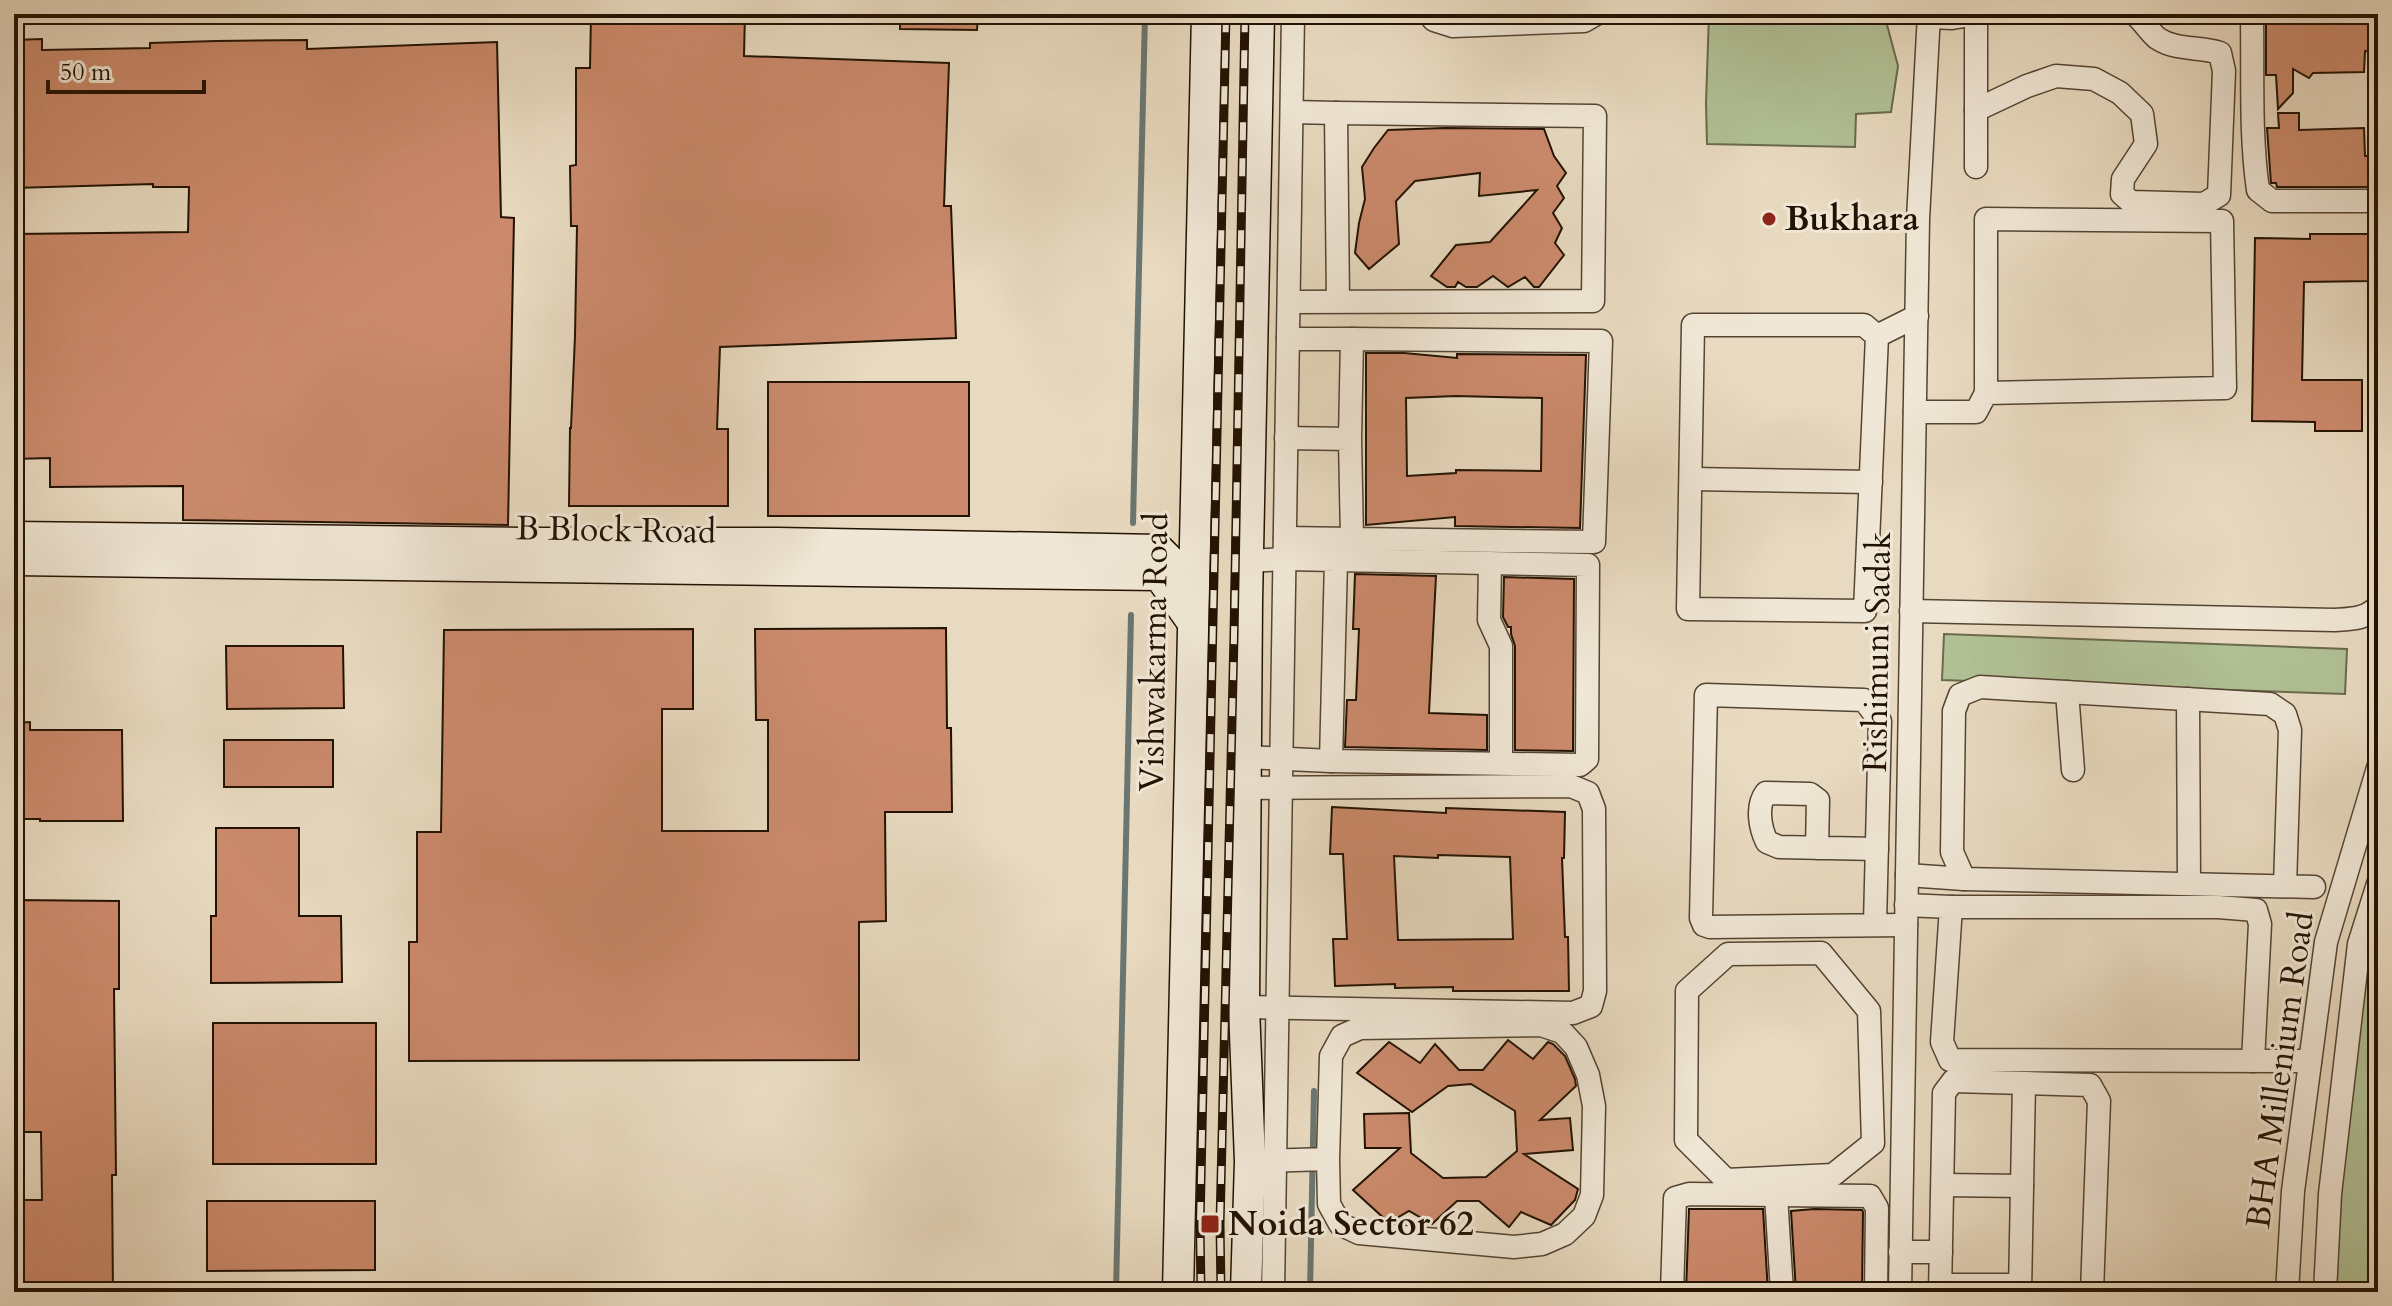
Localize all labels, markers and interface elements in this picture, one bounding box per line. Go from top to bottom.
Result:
scale bar [48,44,204,94]
text: 50 m [60,56,112,89]
place label: Bukhara [1785,196,1919,242]
marker: Bukhara [1760,210,1778,228]
street label: B Block Road [516,505,716,555]
street label: Vishwakarma Road [1129,512,1179,792]
street label: Rishimuni Sadak [1852,530,1902,773]
street label: BHA Millenium Road [2235,909,2325,1231]
place label: Noida Sector 62 [1228,1201,1474,1247]
marker: Noida Sector 62 [1199,1213,1221,1235]

